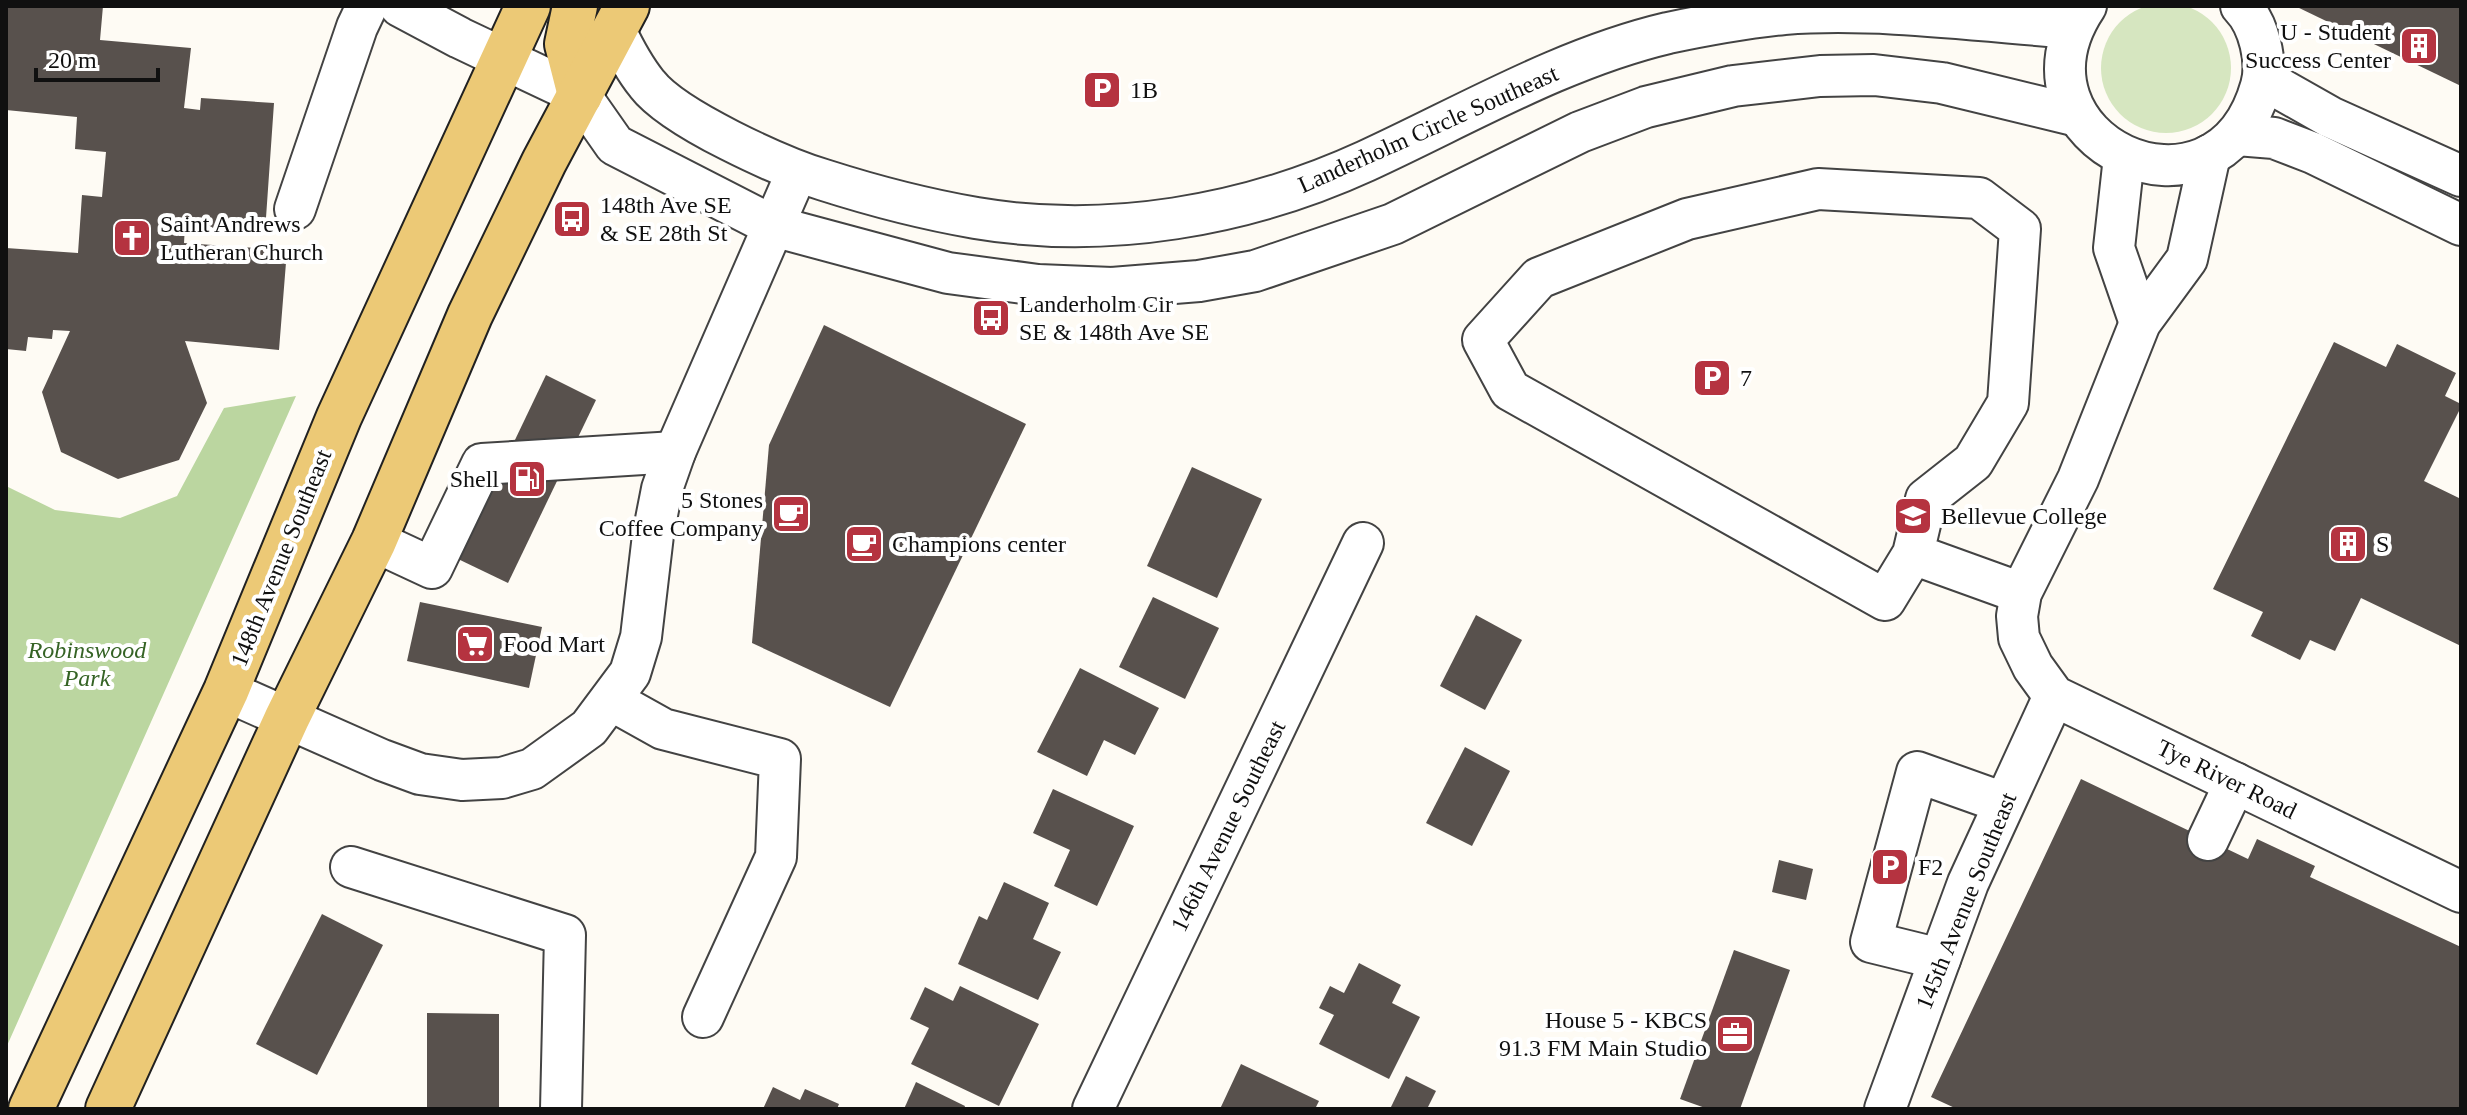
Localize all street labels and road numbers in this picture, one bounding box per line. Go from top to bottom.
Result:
street label: Landerholm Circle Southeast [1294,60,1562,198]
street label: 148th Avenue Southeast [226,445,337,670]
street label: 146th Avenue Southeast [1166,716,1291,936]
street label: Tye River Road [2153,734,2301,824]
street label: 145th Avenue Southeast [1911,788,2022,1013]

